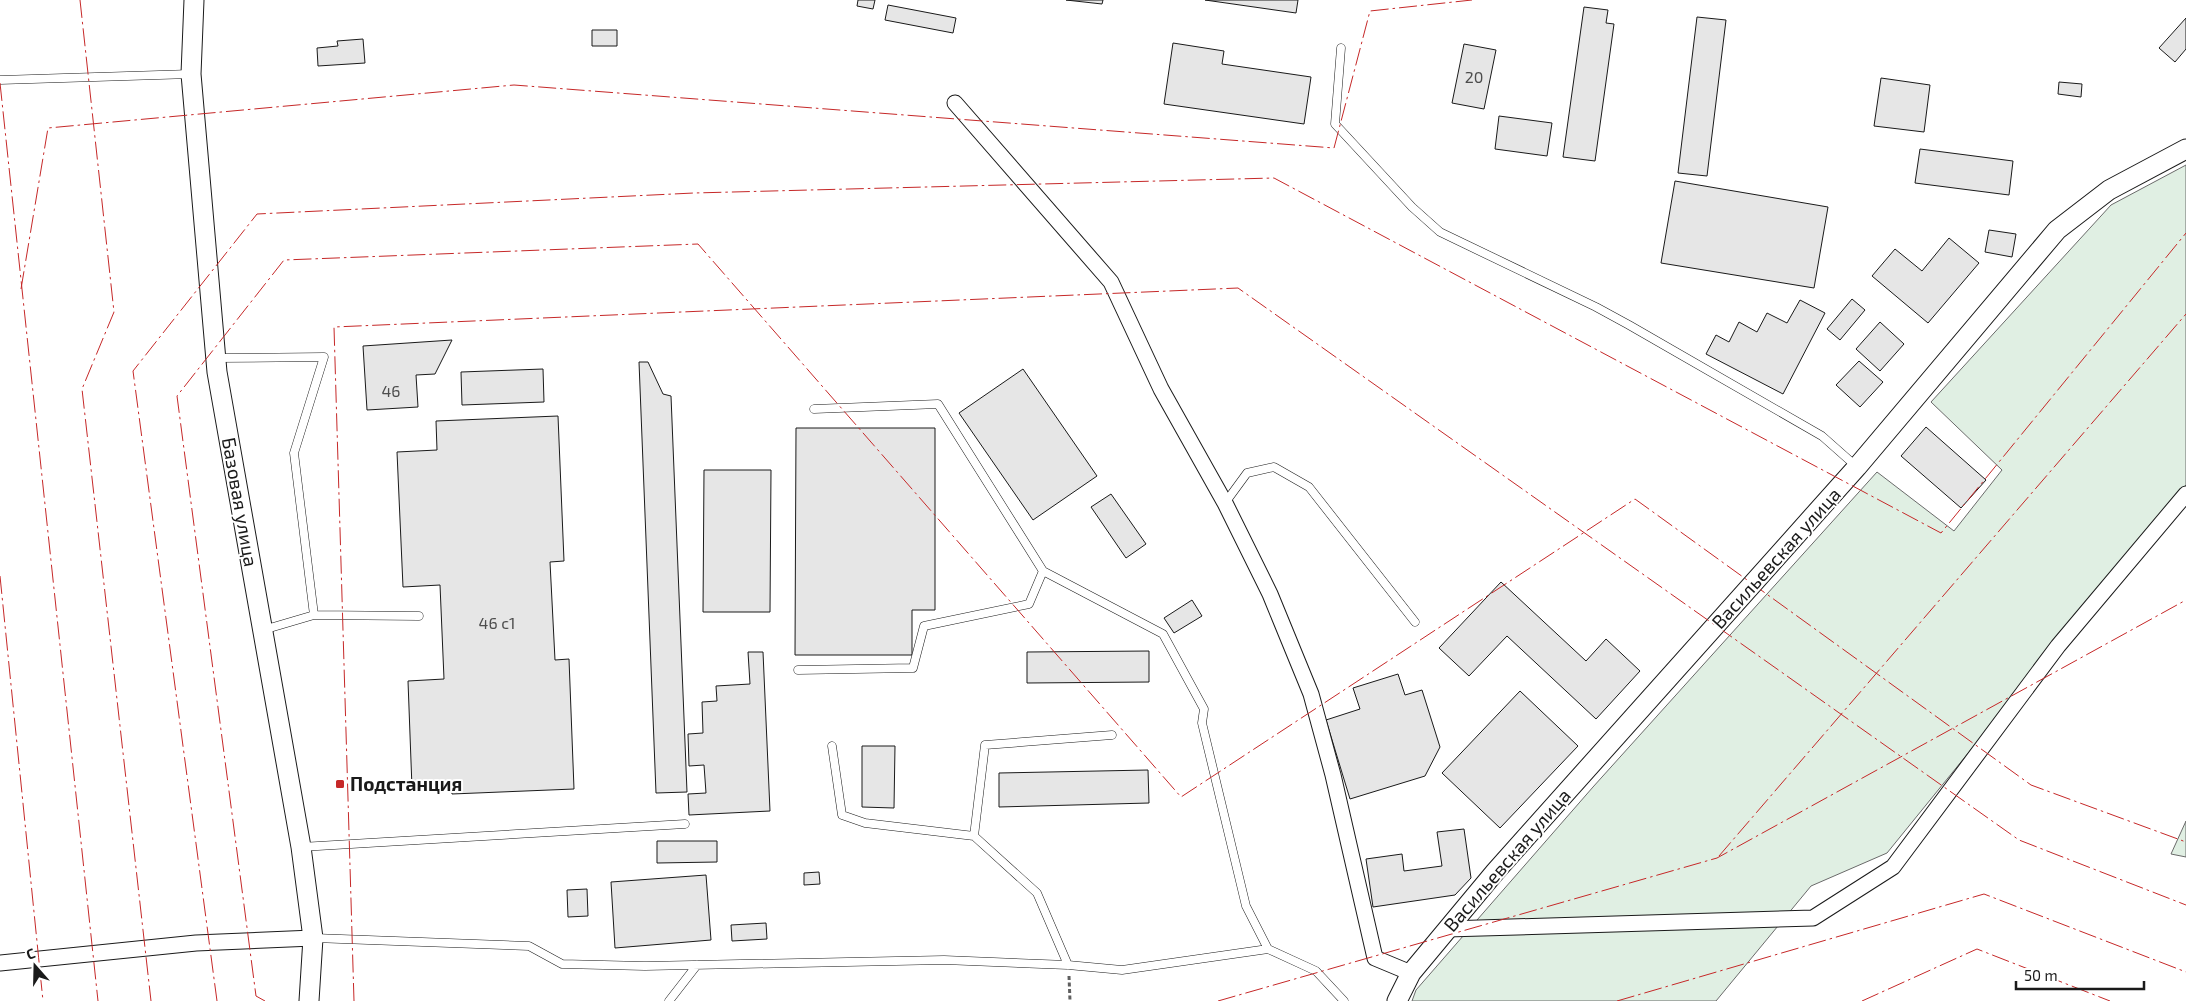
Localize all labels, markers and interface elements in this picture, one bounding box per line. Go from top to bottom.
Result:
house number: 20 [1465,67,1483,86]
house number: 46 [382,381,401,400]
street label: Базовая улица [217,436,263,568]
street label: Васильевская улица [1706,482,1846,634]
house number: 46 с1 [479,613,515,632]
place label: Подстанция [350,772,462,795]
marker: Подстанция [334,778,346,790]
street label: Васильевская улица [1438,784,1576,936]
north arrow [10,941,60,991]
text: С [24,944,37,963]
scale bar [2016,958,2144,990]
text: 50 m [2024,966,2058,984]

